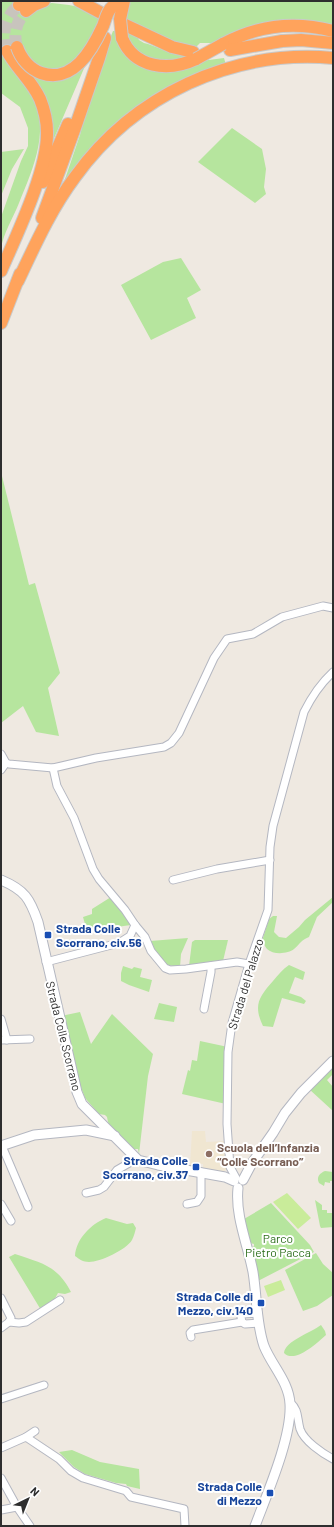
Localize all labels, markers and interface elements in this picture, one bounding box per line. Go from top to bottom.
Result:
place label: Strada Colle Scorrano, civ.56 [56,921,142,949]
marker: Strada Colle Scorrano, civ.56 [43,930,53,940]
street label: Strada del Palazzo [225,937,265,1031]
street label: Strada Colle Scorrano [44,980,84,1092]
place label: Scuola dell’Infanzia “Colle Scorrano” [217,1140,319,1168]
marker: Scuola dell’Infanzia “Colle Scorrano” [204,1149,214,1159]
place label: Strada Colle Scorrano, civ.37 [103,1153,188,1181]
marker: Strada Colle Scorrano, civ.37 [191,1162,201,1172]
park label: Parco Pietro Pacca [245,1231,311,1259]
place label: Strada Colle di Mezzo, civ.140 [176,1289,253,1317]
marker: Strada Colle di Mezzo, civ.140 [256,1298,266,1308]
north arrow [8,1479,48,1519]
place label: Strada Colle di Mezzo [198,1479,262,1507]
text: N [28,1484,42,1499]
marker: Strada Colle di Mezzo [265,1488,275,1498]

